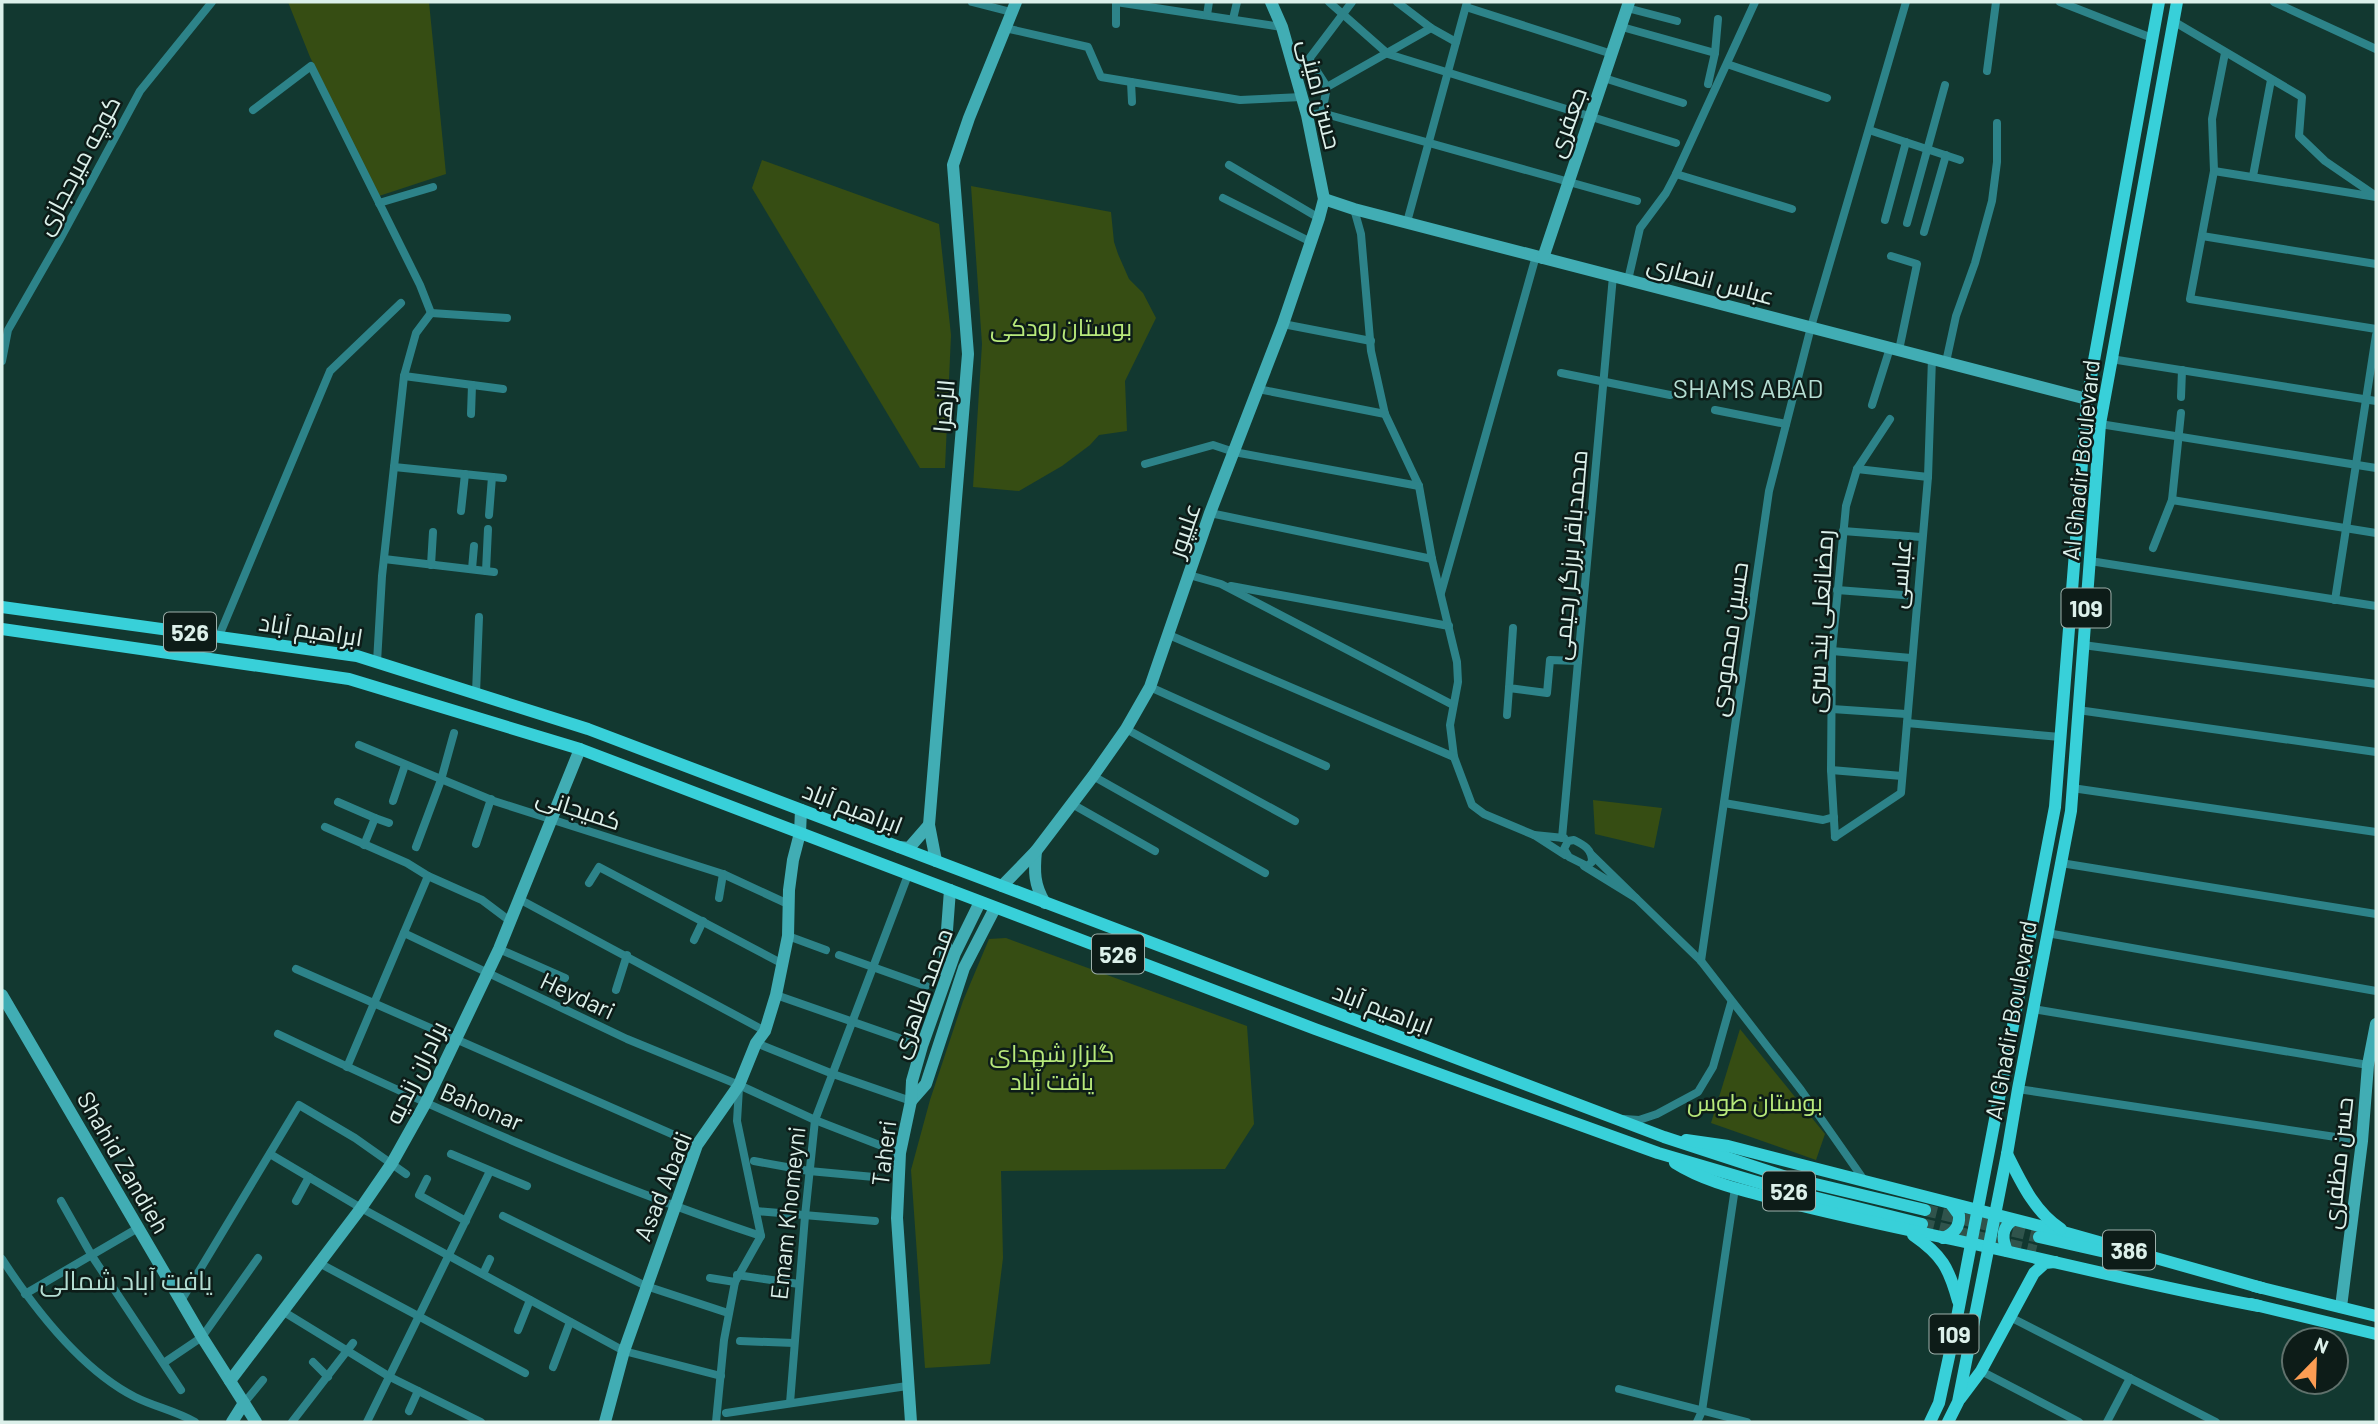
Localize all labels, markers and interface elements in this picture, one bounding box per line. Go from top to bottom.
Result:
street label: حسن امینی [1292,36,1349,152]
street label: جعفری [1540,83,1593,161]
street label: کوچه میرحجازی [28,91,128,241]
street label: عباس انصاری [1644,248,1778,311]
park label: بوستان رودکی [990,312,1132,342]
street label: Al Ghadir Boulevard [2055,358,2105,562]
district label: SHAMS ABAD [1673,372,1823,403]
street label: الزهرا [926,378,960,434]
street label: محمدباقر برزگر رحیمی [1545,449,1594,662]
street label: علیپور [1160,499,1208,564]
street label: رمضانعلی بند سری [1800,529,1839,713]
street label: عباسی [1882,538,1917,610]
street label: حسین محمودی [1703,560,1754,718]
road number: 109 [2062,588,2110,628]
street label: ابراهیم آباد [256,606,365,654]
road number: 526 [164,612,216,652]
street label: ابراهیم آباد [798,775,907,842]
street label: کمیجانی [533,781,625,836]
street label: Al Ghadir Boulevard [1978,918,2042,1122]
street label: محمد طاهری [884,924,959,1062]
road number: 526 [1092,934,1144,973]
street label: Heydari [536,965,620,1025]
street label: ابراهیم آباد [1328,976,1437,1043]
street label: برادران زندیه [378,1016,453,1129]
park label: گلزار شهدای یافت آباد [990,1038,1114,1095]
street label: Bahonar [436,1076,528,1136]
street label: Shahid Zandieh [72,1086,176,1238]
park label: بوستان طوس [1687,1087,1823,1117]
street label: حسن مظفری [2316,1096,2359,1231]
street label: Taheri [865,1118,901,1188]
street label: Emam Khomeyni [763,1125,811,1301]
street label: Asad Abadi [627,1127,697,1245]
road number: 526 [1763,1172,1815,1210]
road number: 386 [2103,1231,2155,1270]
district label: یافت آباد شمالی [39,1264,213,1297]
road number: 109 [1930,1315,1979,1354]
north arrow [2280,1326,2350,1396]
text: N [2312,1332,2332,1358]

